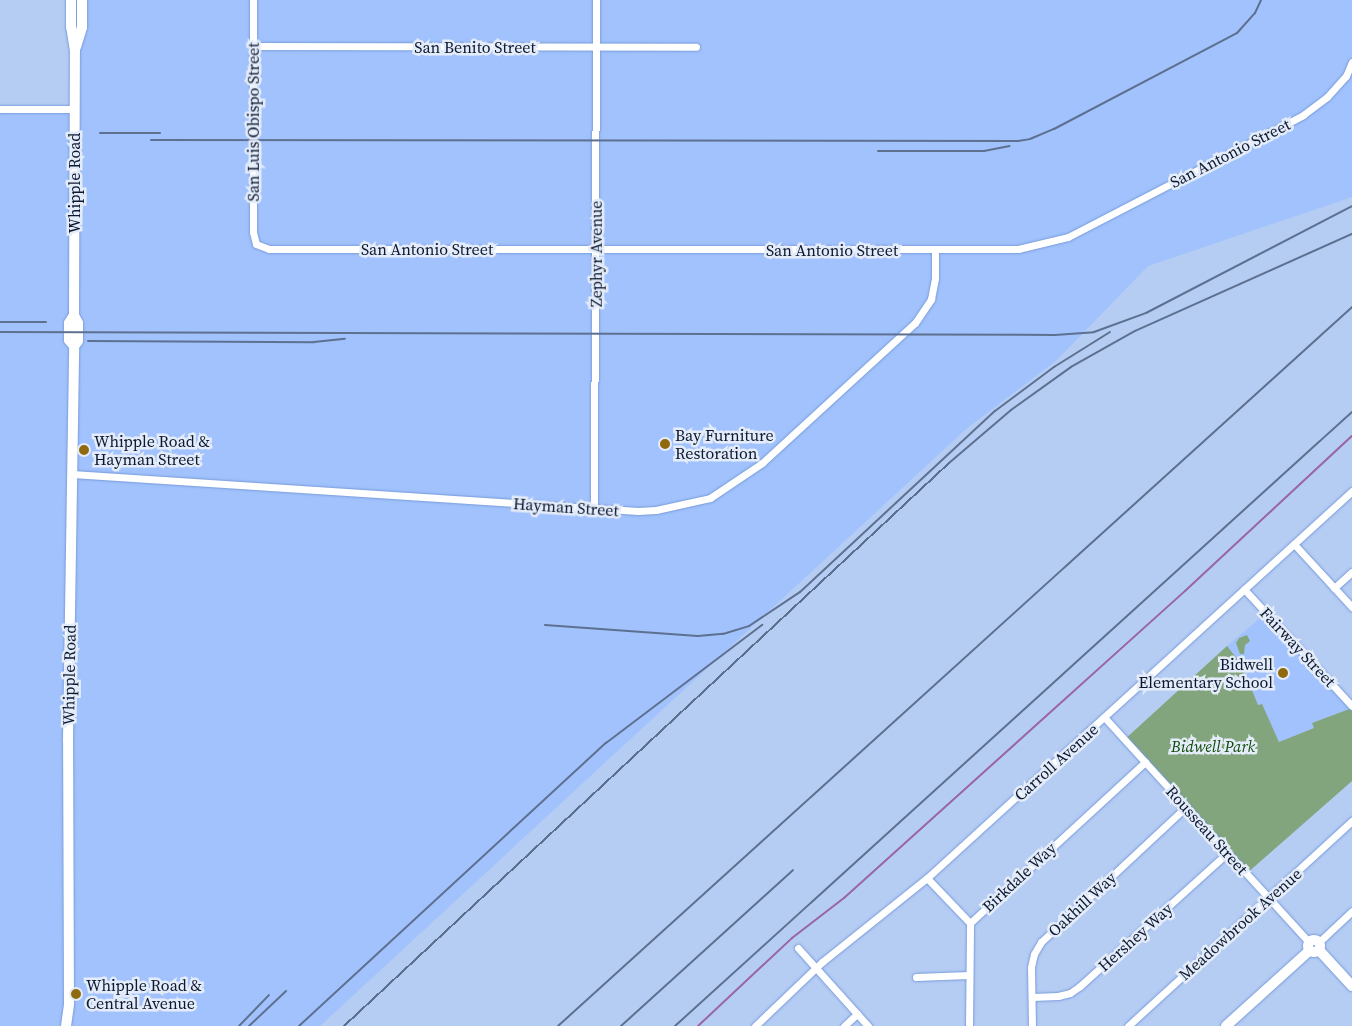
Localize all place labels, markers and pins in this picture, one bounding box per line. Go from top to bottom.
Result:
place label: Bay Furniture Restoration [675,425,774,463]
place label: Whipple Road & Hayman Street [94,431,210,469]
marker: Bay Furniture Restoration [659,438,671,450]
marker: Whipple Road & Hayman Street [78,444,90,456]
place label: Bidwell Elementary School [1139,654,1273,692]
marker: Bidwell Elementary School [1277,667,1289,679]
place label: Whipple Road & Central Avenue [86,975,202,1013]
marker: Whipple Road & Central Avenue [70,988,82,1000]

